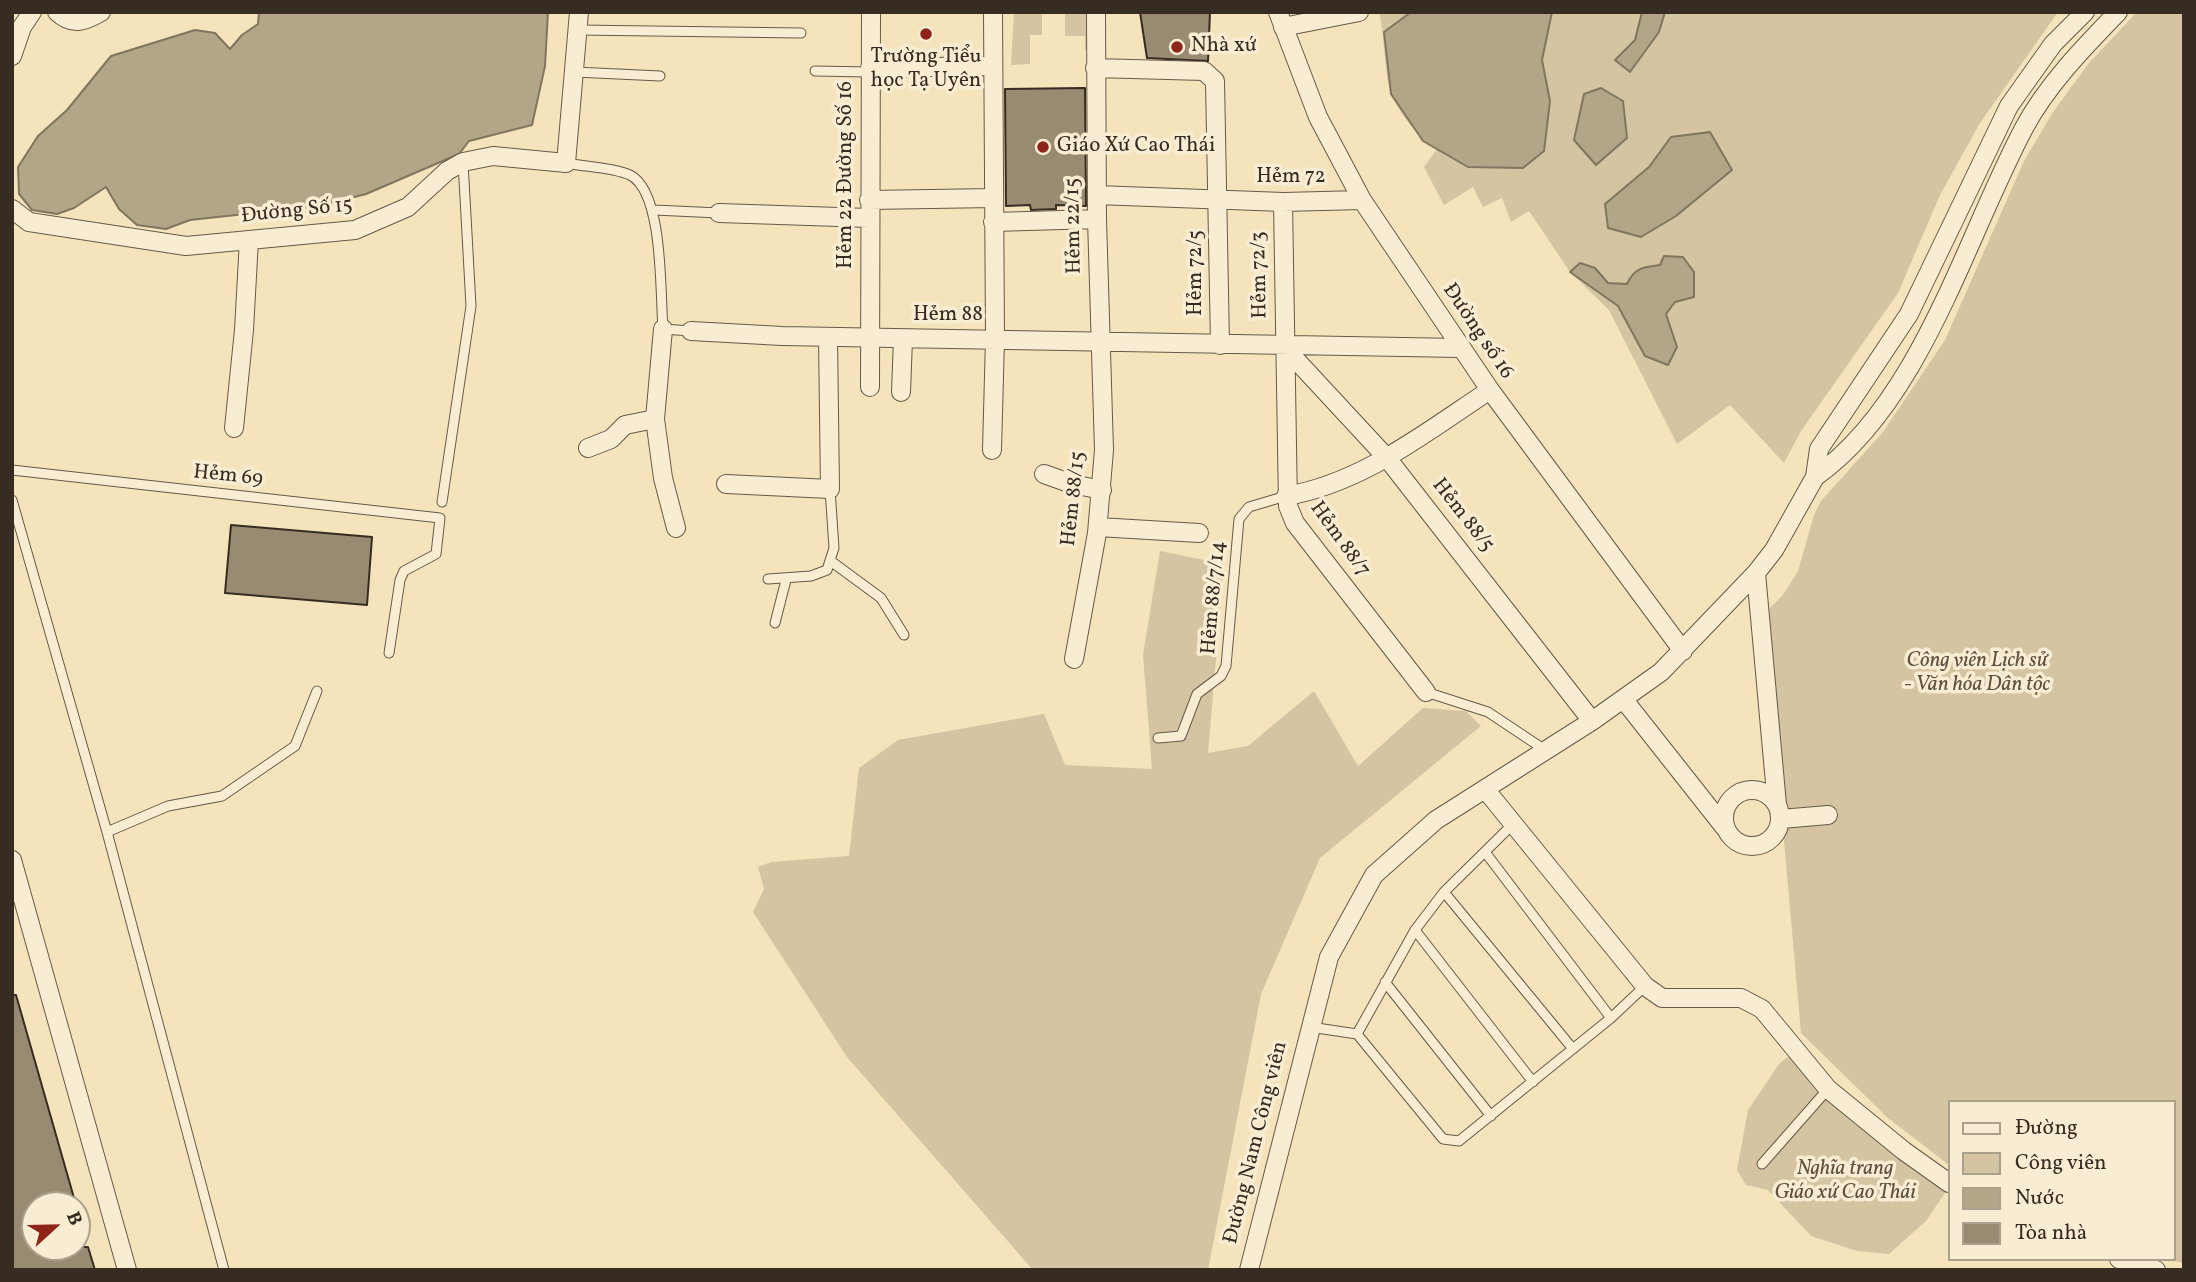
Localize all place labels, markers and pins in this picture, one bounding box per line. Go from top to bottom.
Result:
marker: Trường Tiểu học Tạ Uyên [918,26,934,42]
place label: Nhà xứ [1191,34,1257,60]
marker: Nhà xứ [1169,39,1185,55]
place label: Trường Tiểu học Tạ Uyên [870,45,982,95]
place label: Giáo Xứ Cao Thái [1057,134,1215,160]
marker: Giáo Xứ Cao Thái [1035,139,1051,155]

